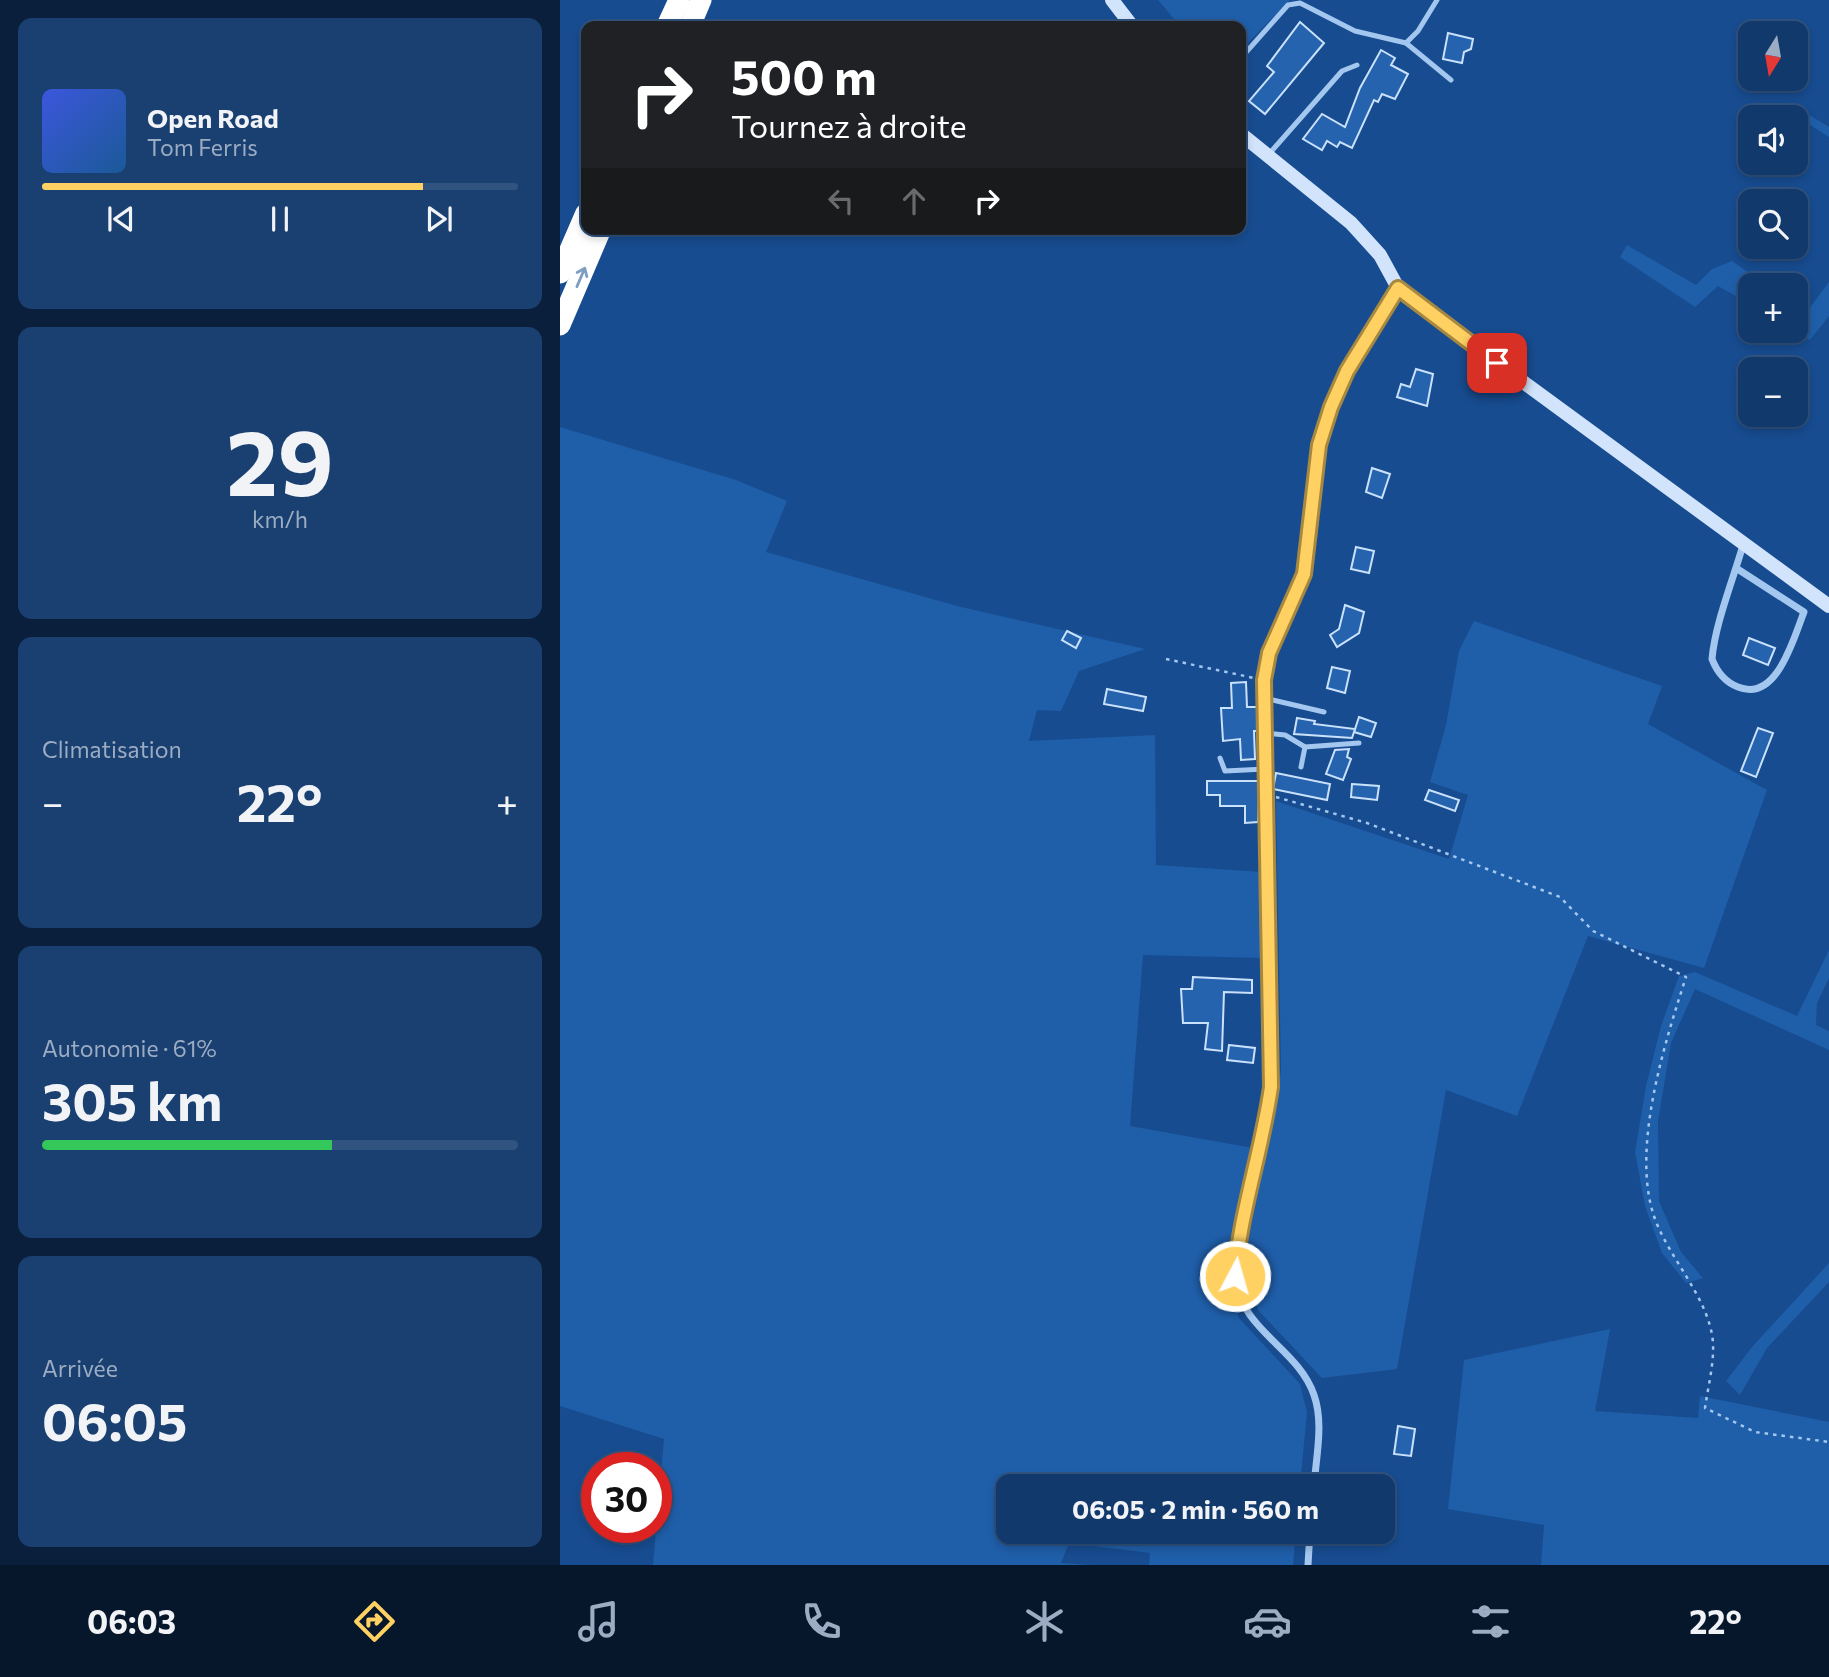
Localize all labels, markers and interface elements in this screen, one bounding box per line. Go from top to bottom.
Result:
north arrow [1738,21,1808,91]
map controls [1738,21,1808,427]
text: 500 m [731,45,877,105]
icon: right [616,49,707,140]
text: Open Road [147,102,279,133]
text: Tournez à droite [731,105,967,145]
button: sound [1738,105,1808,175]
text: Tom Ferris [147,133,258,161]
icon: left [822,182,860,220]
icon: ahead [895,182,933,220]
icon: right [968,182,1006,220]
button: search [1738,189,1808,259]
icon: previous [102,200,140,238]
icon: pause [261,200,299,238]
icon: next [420,200,458,238]
one-way arrow [575,267,588,288]
button: + [1738,273,1808,343]
pin [1467,333,1527,393]
icon: arrive [1478,344,1516,382]
button: − [1738,357,1808,427]
text: 29 [226,403,334,515]
text: km/h [252,505,308,533]
text: Climatisation [42,735,182,763]
text: 22° [237,769,322,833]
text: − [42,778,64,825]
text: + [496,778,518,825]
text: Autonomie · 61% [42,1034,217,1062]
text: 305 km [42,1068,222,1132]
position arrow [1198,1239,1272,1313]
text: Arrivée [42,1354,118,1382]
text: 06:05 [42,1388,187,1452]
speed limit sign: 30 [581,1452,672,1543]
text: 06:05 · 2 min · 560 m [1072,1493,1319,1524]
icon: directions [350,1597,399,1646]
icon: music [574,1597,623,1646]
icon: phone [797,1597,846,1646]
icon: climate [1020,1597,1069,1646]
icon: car [1243,1597,1292,1646]
icon: filters [1466,1597,1515,1646]
text: 06:03 [87,1601,176,1641]
text: 22° [1689,1601,1742,1641]

